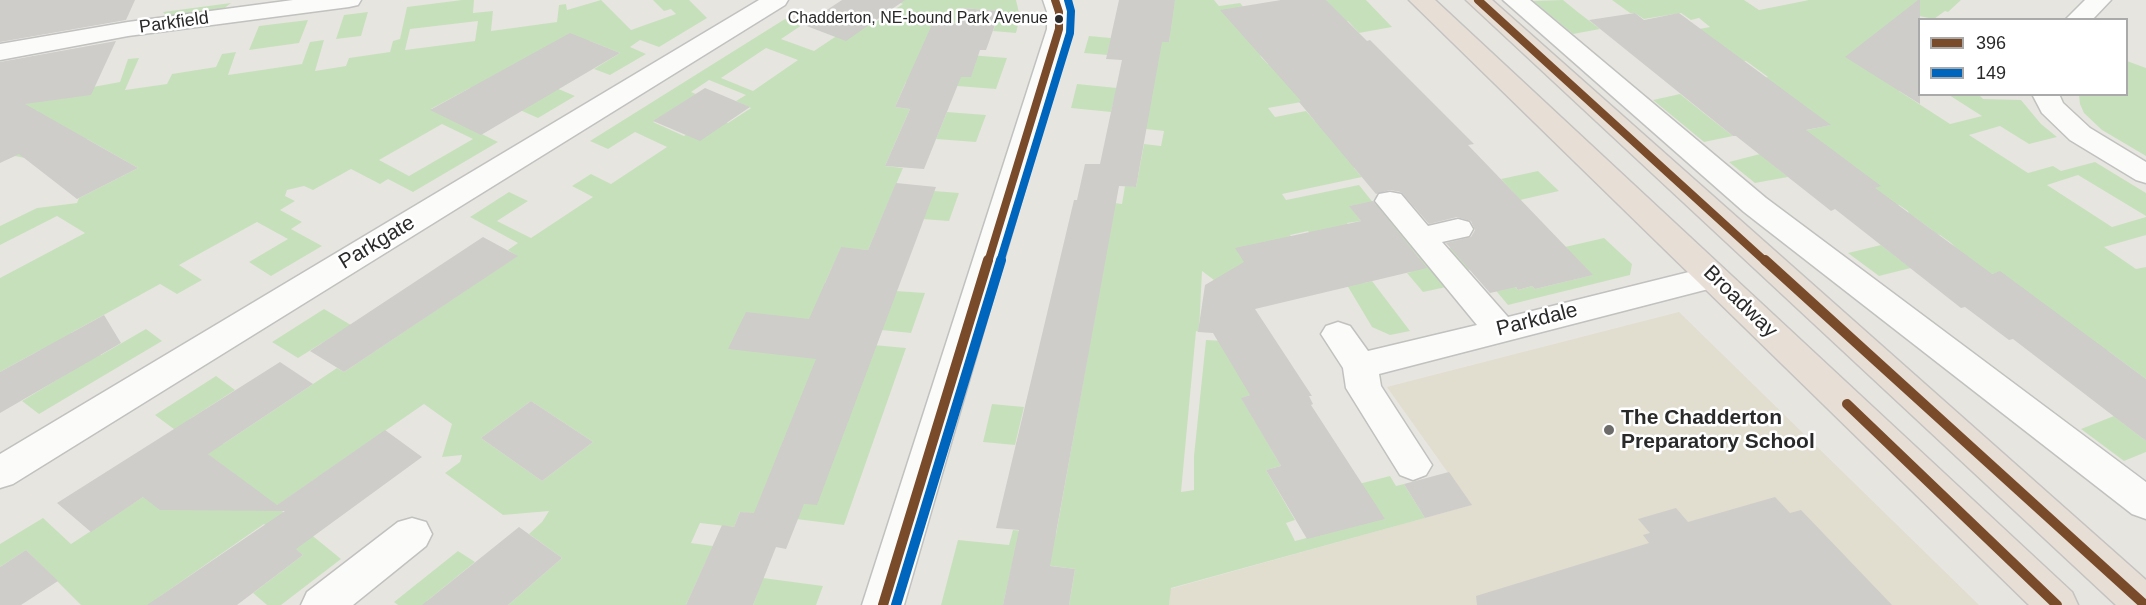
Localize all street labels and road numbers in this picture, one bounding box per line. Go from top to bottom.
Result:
street label: Parkfield [138,7,210,39]
street label: Parkgate [334,211,420,275]
street label: Broadway [1698,261,1782,343]
street label: Parkdale [1494,298,1580,342]

